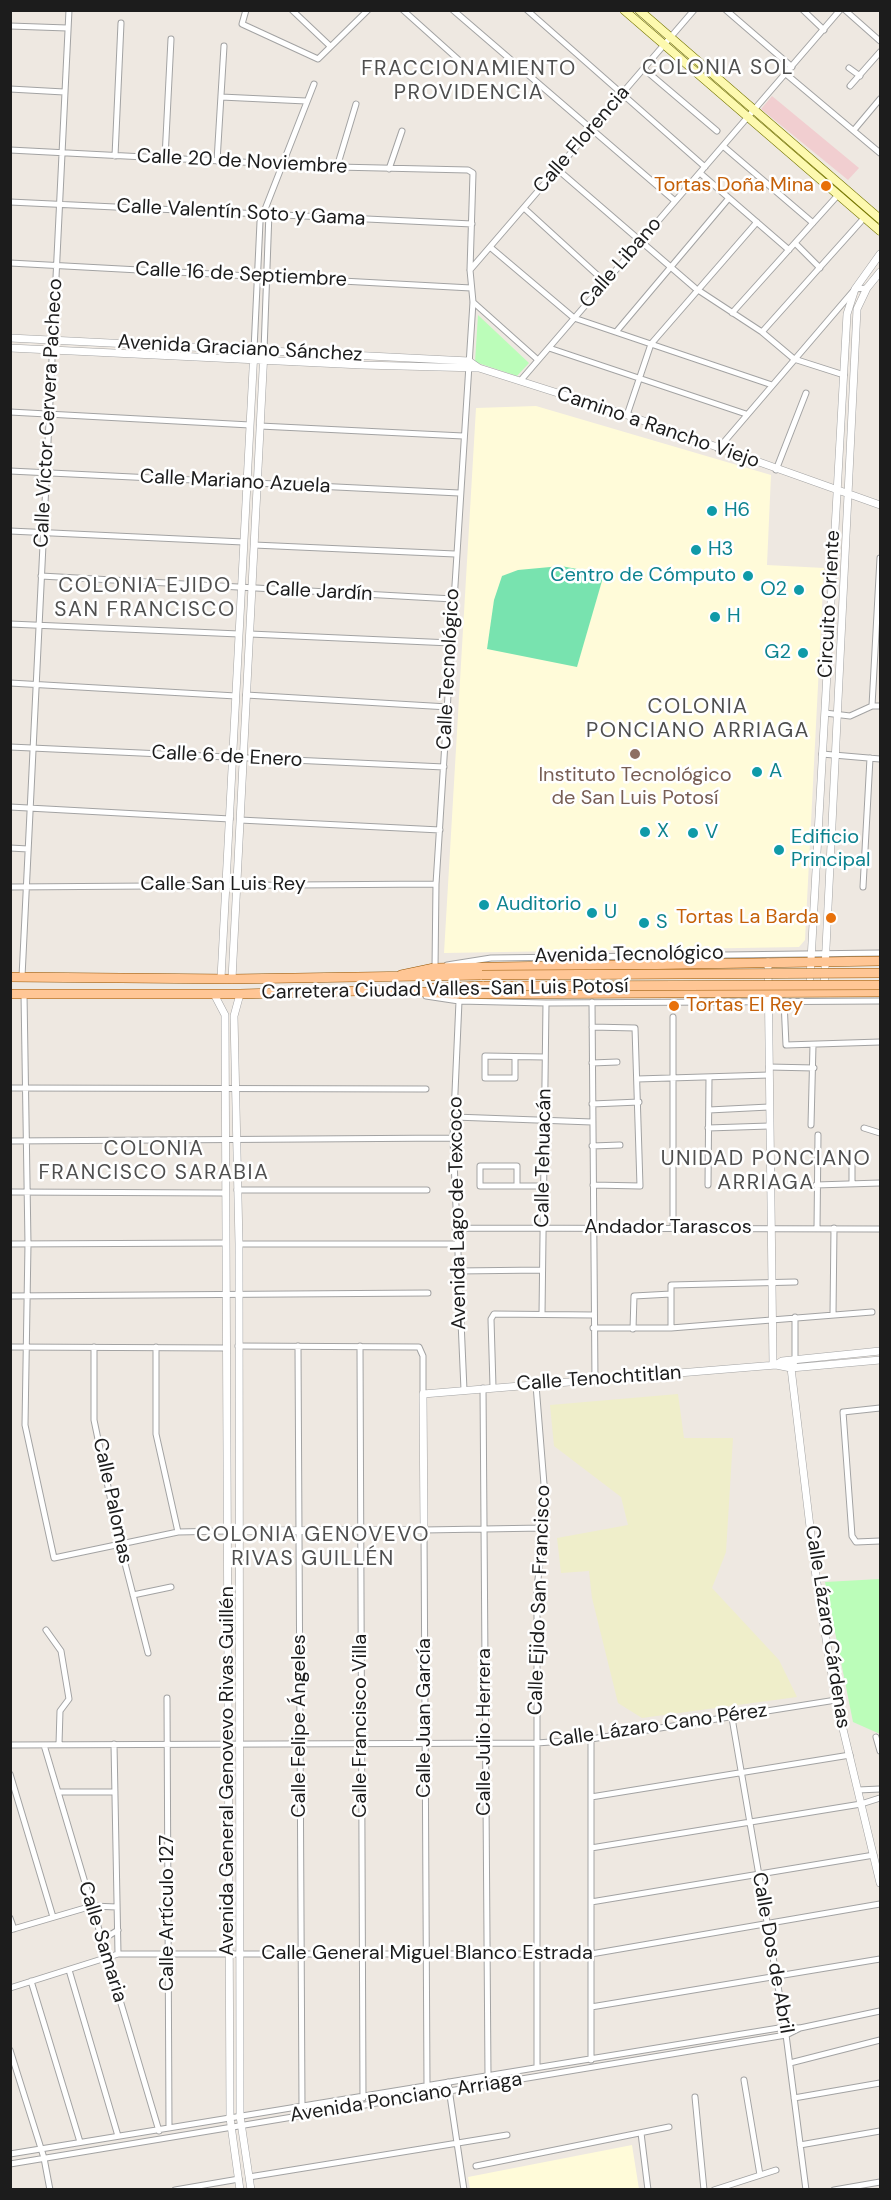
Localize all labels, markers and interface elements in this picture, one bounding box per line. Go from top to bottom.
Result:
district label: COLONIA SOL [642,55,794,81]
district label: FRACCIONAMIENTO PROVIDENCIA [361,56,577,106]
street label: Calle Florencia [529,81,635,199]
street label: Calle 20 de Noviembre [136,144,348,180]
place label: Tortas Doña Mina [654,174,814,198]
marker: Tortas Doña Mina [819,179,833,193]
street label: Calle Valentín Soto y Gama [116,194,366,232]
street label: Calle Libano [575,213,667,313]
street label: Calle 16 de Septiembre [135,257,347,293]
street label: Calle Víctor Cervera Pacheco [30,278,68,548]
street label: Avenida Graciano Sánchez [117,331,363,367]
street label: Camino a Rancho Viejo [553,382,763,474]
street label: Calle Mariano Azuela [139,465,331,499]
place label: H6 [724,499,750,523]
marker: H6 [705,504,719,518]
street label: Circuito Oriente [814,529,846,679]
place label: H3 [708,538,733,562]
marker: H3 [689,543,703,557]
place label: Centro de Cómputo [550,564,736,588]
marker: Centro de Cómputo [741,569,755,583]
district label: COLONIA EJIDO SAN FRANCISCO [54,573,236,623]
street label: Calle Jardín [265,577,373,607]
place label: O2 [760,578,787,602]
marker: O2 [792,583,806,597]
street label: Calle Tecnológico [433,588,465,750]
place label: H [727,605,741,629]
marker: H [708,610,722,624]
place label: G2 [764,641,791,665]
marker: G2 [796,646,810,660]
district label: COLONIA PONCIANO ARRIAGA [586,694,810,744]
street label: Calle 6 de Enero [151,741,303,773]
marker: Instituto Tecnológico de San Luis Potosí [628,747,642,761]
place label: A [769,760,782,784]
place label: Instituto Tecnológico de San Luis Potosí [538,764,732,811]
marker: A [750,765,764,779]
place label: X [657,820,669,844]
place label: V [705,821,718,845]
marker: X [638,825,652,839]
marker: V [686,826,700,840]
place label: Edificio Principal [791,826,870,873]
marker: Edificio Principal [772,843,786,857]
street label: Calle San Luis Rey [140,873,306,897]
place label: Auditorio [496,893,581,917]
marker: Auditorio [477,898,491,912]
place label: U [604,901,617,925]
marker: U [585,906,599,920]
place label: Tortas La Barda [676,906,819,930]
place label: S [656,911,668,935]
marker: Tortas La Barda [824,911,838,925]
marker: S [637,916,651,930]
street label: Avenida Tecnológico [534,941,724,969]
street label: Carretera Ciudad Valles-San Luis Potosí [261,975,629,1005]
place label: Tortas El Rey [686,994,803,1018]
marker: Tortas El Rey [667,999,681,1013]
street label: Calle Tehuacán [531,1088,557,1228]
street label: Avenida Lago de Texcoco [444,1096,472,1330]
district label: COLONIA FRANCISCO SARABIA [39,1136,269,1186]
district label: UNIDAD PONCIANO ARRIAGA [661,1146,871,1196]
street label: Andador Tarascos [584,1216,752,1240]
street label: Calle Tenochtitlan [516,1361,682,1397]
street label: Calle Palomas [87,1436,137,1566]
street label: Calle Ejido San Francisco [524,1484,556,1716]
district label: COLONIA GENOVEVO RIVAS GUILLÉN [196,1522,430,1572]
street label: Calle Lázaro Cárdenas [799,1524,855,1730]
street label: Avenida General Genovevo Rivas Guillén [216,1586,240,1956]
street label: Calle Felipe Ángeles [288,1634,312,1818]
street label: Calle Francisco Villa [349,1634,373,1818]
street label: Calle Juan García [413,1638,437,1798]
street label: Calle Julio Herrera [473,1648,497,1816]
street label: Calle Lázaro Cano Pérez [547,1699,769,1753]
street label: Calle Artículo 127 [156,1835,180,1991]
street label: Calle Dos de Abril [746,1870,798,2036]
street label: Calle Samaria [72,1879,132,2005]
street label: Calle General Miguel Blanco Estrada [261,1942,593,1966]
street label: Avenida Ponciano Arriaga [288,2068,524,2128]

